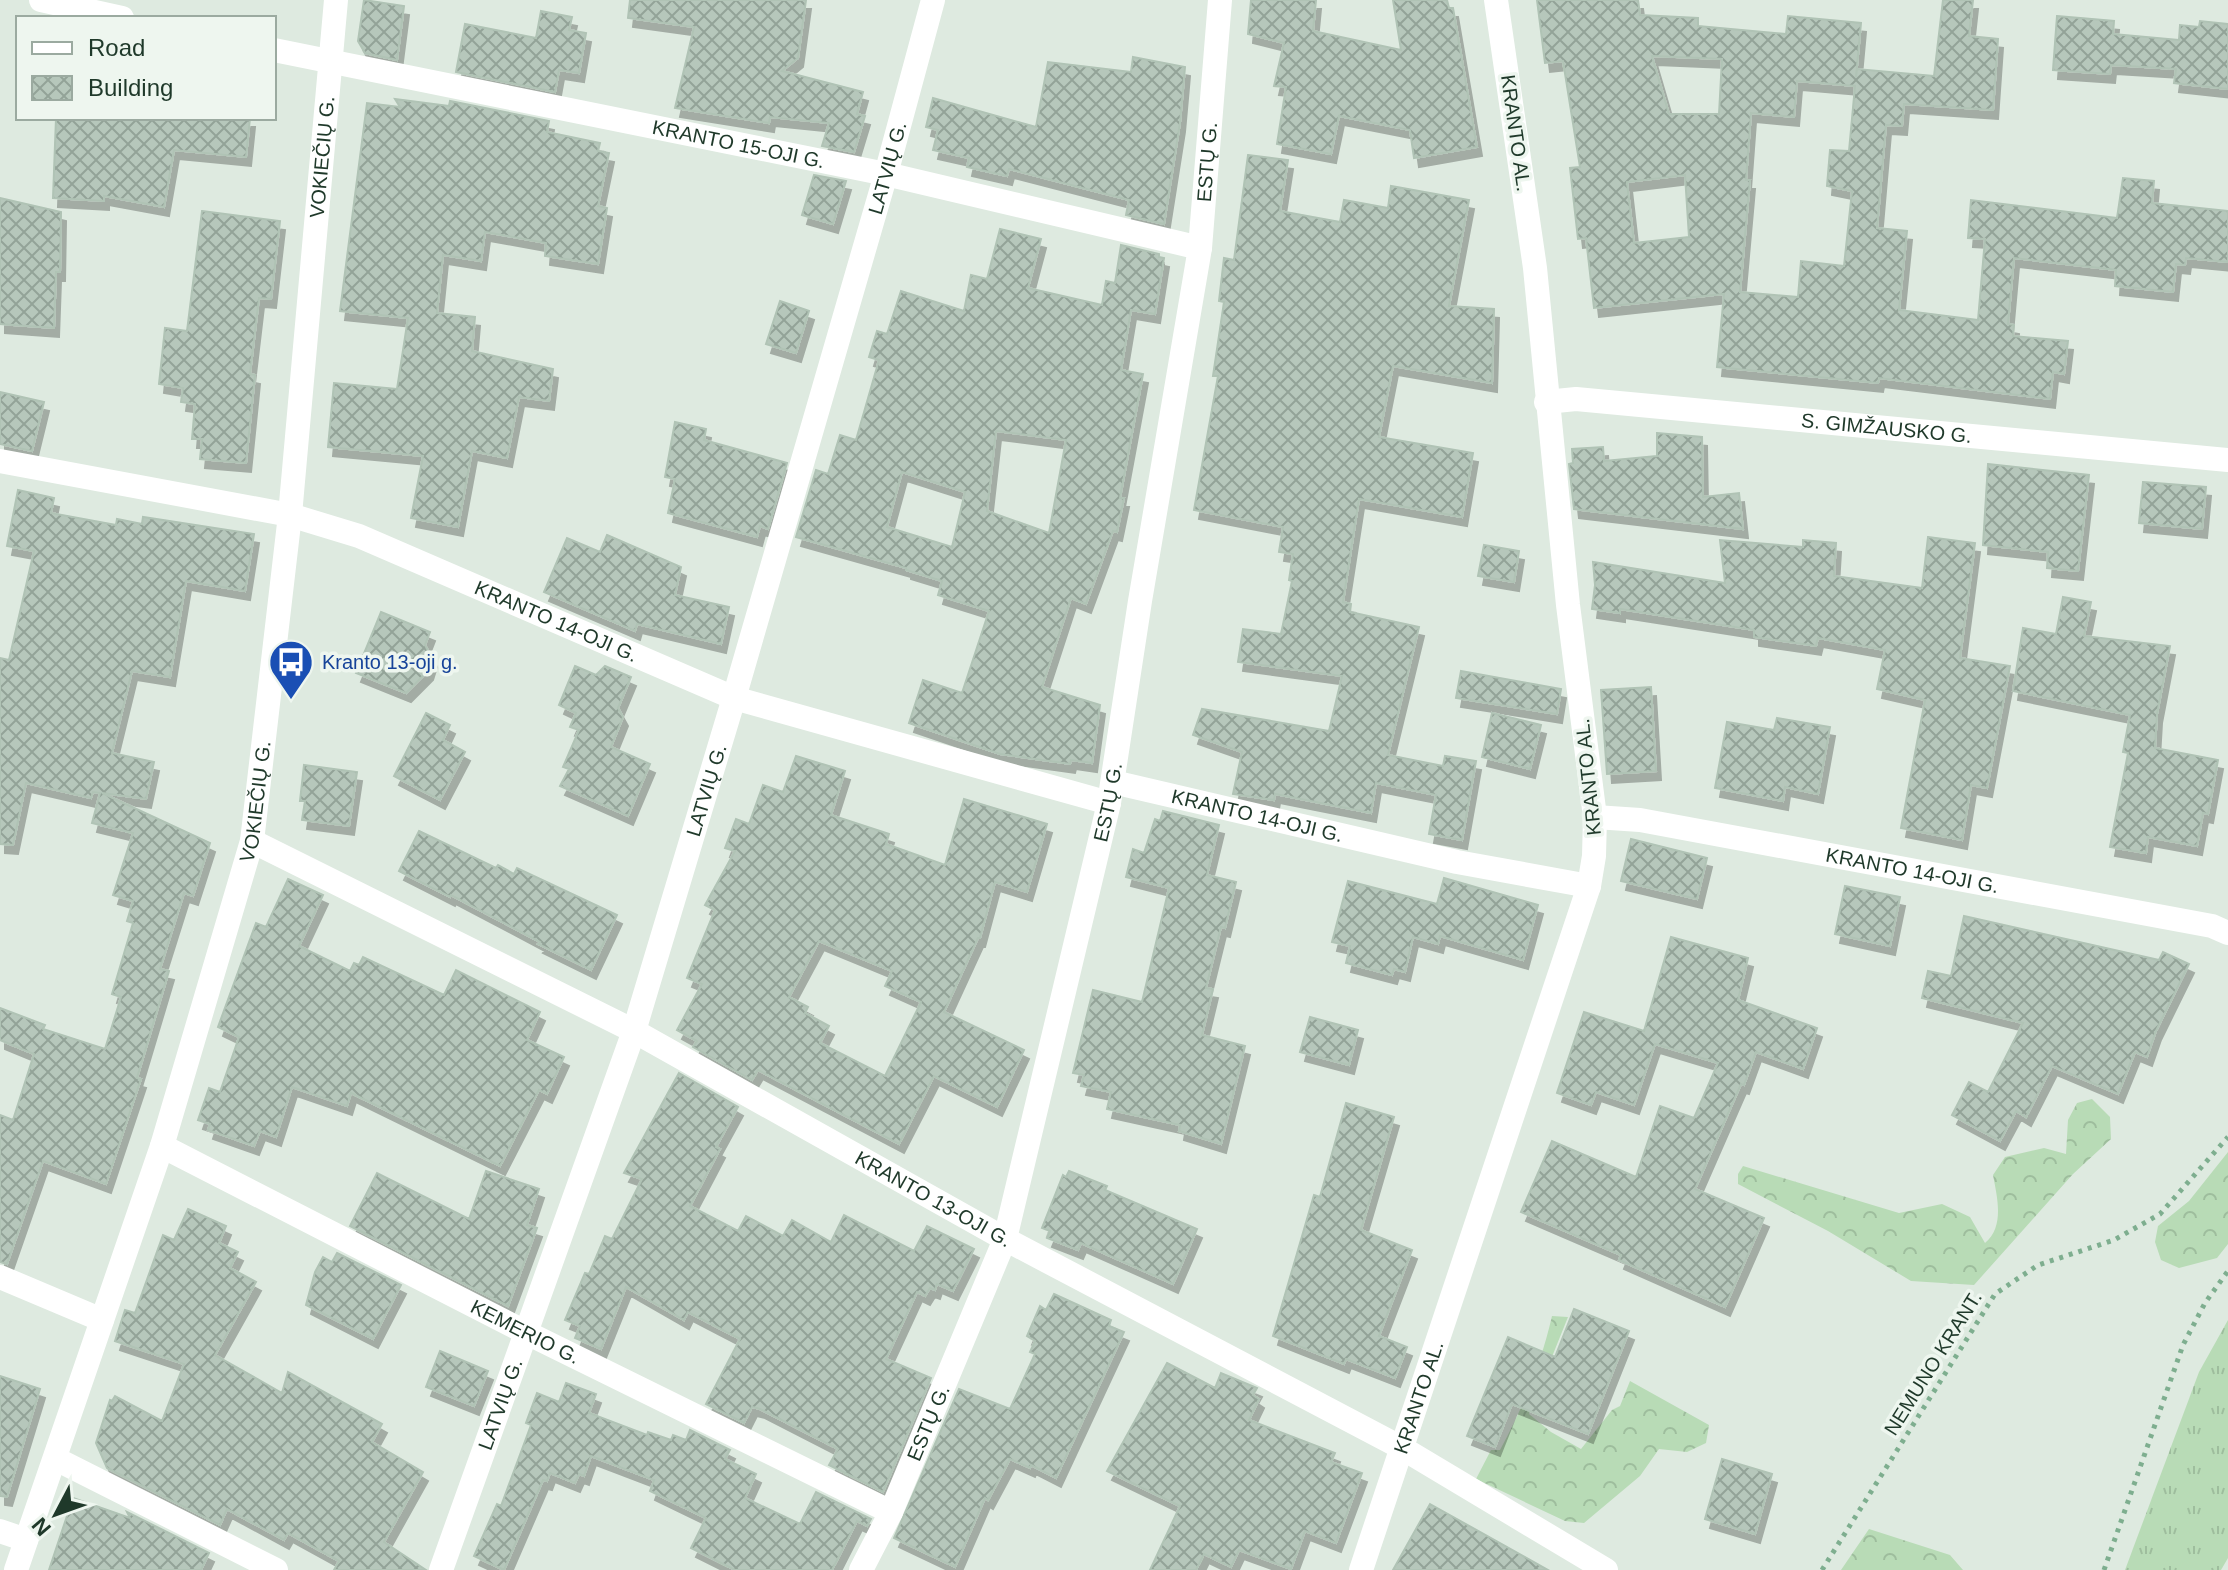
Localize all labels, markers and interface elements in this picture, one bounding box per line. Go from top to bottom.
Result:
legend [16,16,276,120]
text: Road [88,34,145,61]
street label: KRANTO AL. [1497,73,1535,193]
text: Building [88,74,173,101]
street label: VOKIEČIŲ G. [306,95,338,219]
street label: KRANTO 15-OJI G. [650,116,827,172]
street label: LATVIŲ G. [864,119,911,217]
street label: ESTŲ G. [1193,121,1221,203]
street label: S. GIMŽAUSKO G. [1800,409,1973,447]
street label: KRANTO 14-OJI G. [471,576,641,666]
bus stop icon: Kranto 13-oji g. [267,638,315,701]
place label: Kranto 13-oji g. [322,651,458,673]
street label: KRANTO AL. [1571,717,1605,837]
street label: VOKIEČIŲ G. [235,740,275,865]
street label: LATVIŲ G. [682,741,731,839]
street label: ESTŲ G. [1089,761,1126,844]
street label: KRANTO 14-OJI G. [1169,785,1345,846]
street label: KRANTO 14-OJI G. [1824,844,2000,897]
street label: KRANTO 13-OJI G. [852,1146,1015,1251]
street label: NEMUNO KRANT. [1880,1287,1986,1439]
street label: KEMERIO G. [467,1295,583,1368]
street label: KRANTO AL. [1390,1338,1448,1457]
street label: LATVIŲ G. [474,1356,527,1453]
street label: ESTŲ G. [903,1382,954,1464]
north arrow [16,1474,96,1554]
text: N [27,1513,56,1541]

